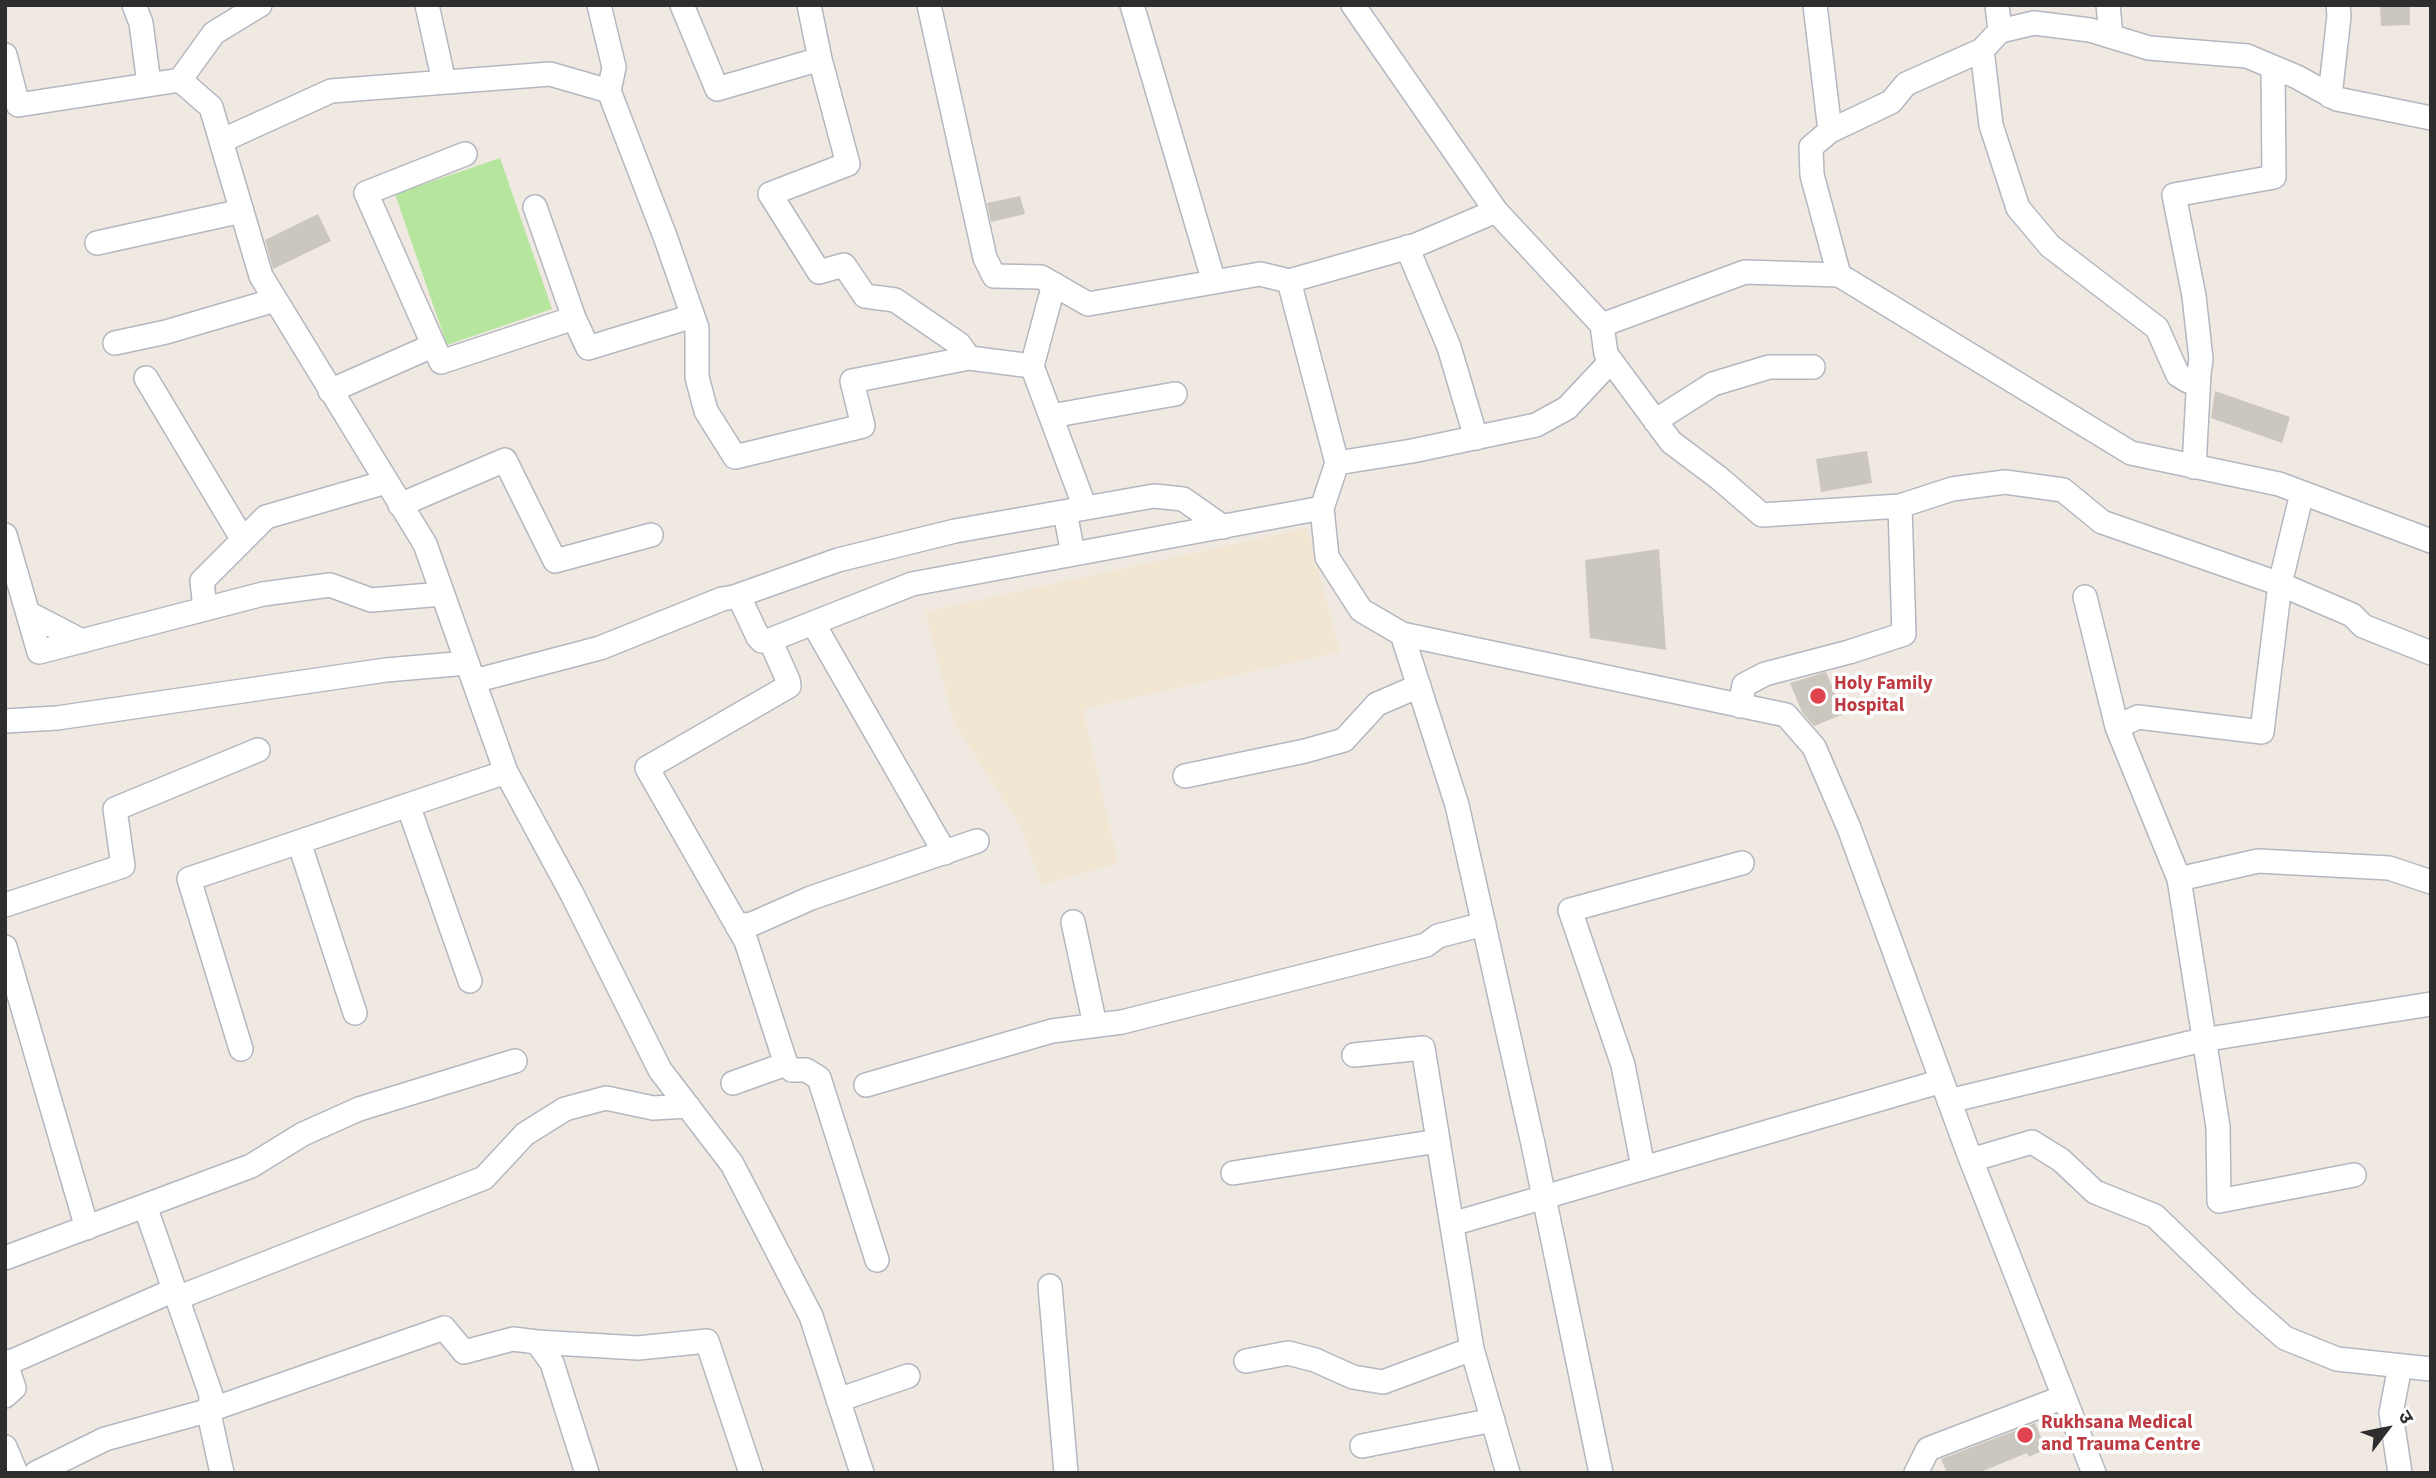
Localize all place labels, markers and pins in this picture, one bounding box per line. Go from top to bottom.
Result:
place label: Holy Family Hospital [1834,674,1933,718]
marker: Holy Family Hospital [1808,686,1828,706]
place label: Rukhsana Medical and Trauma Centre [2041,1413,2201,1457]
marker: Rukhsana Medical and Trauma Centre [2015,1425,2035,1445]

